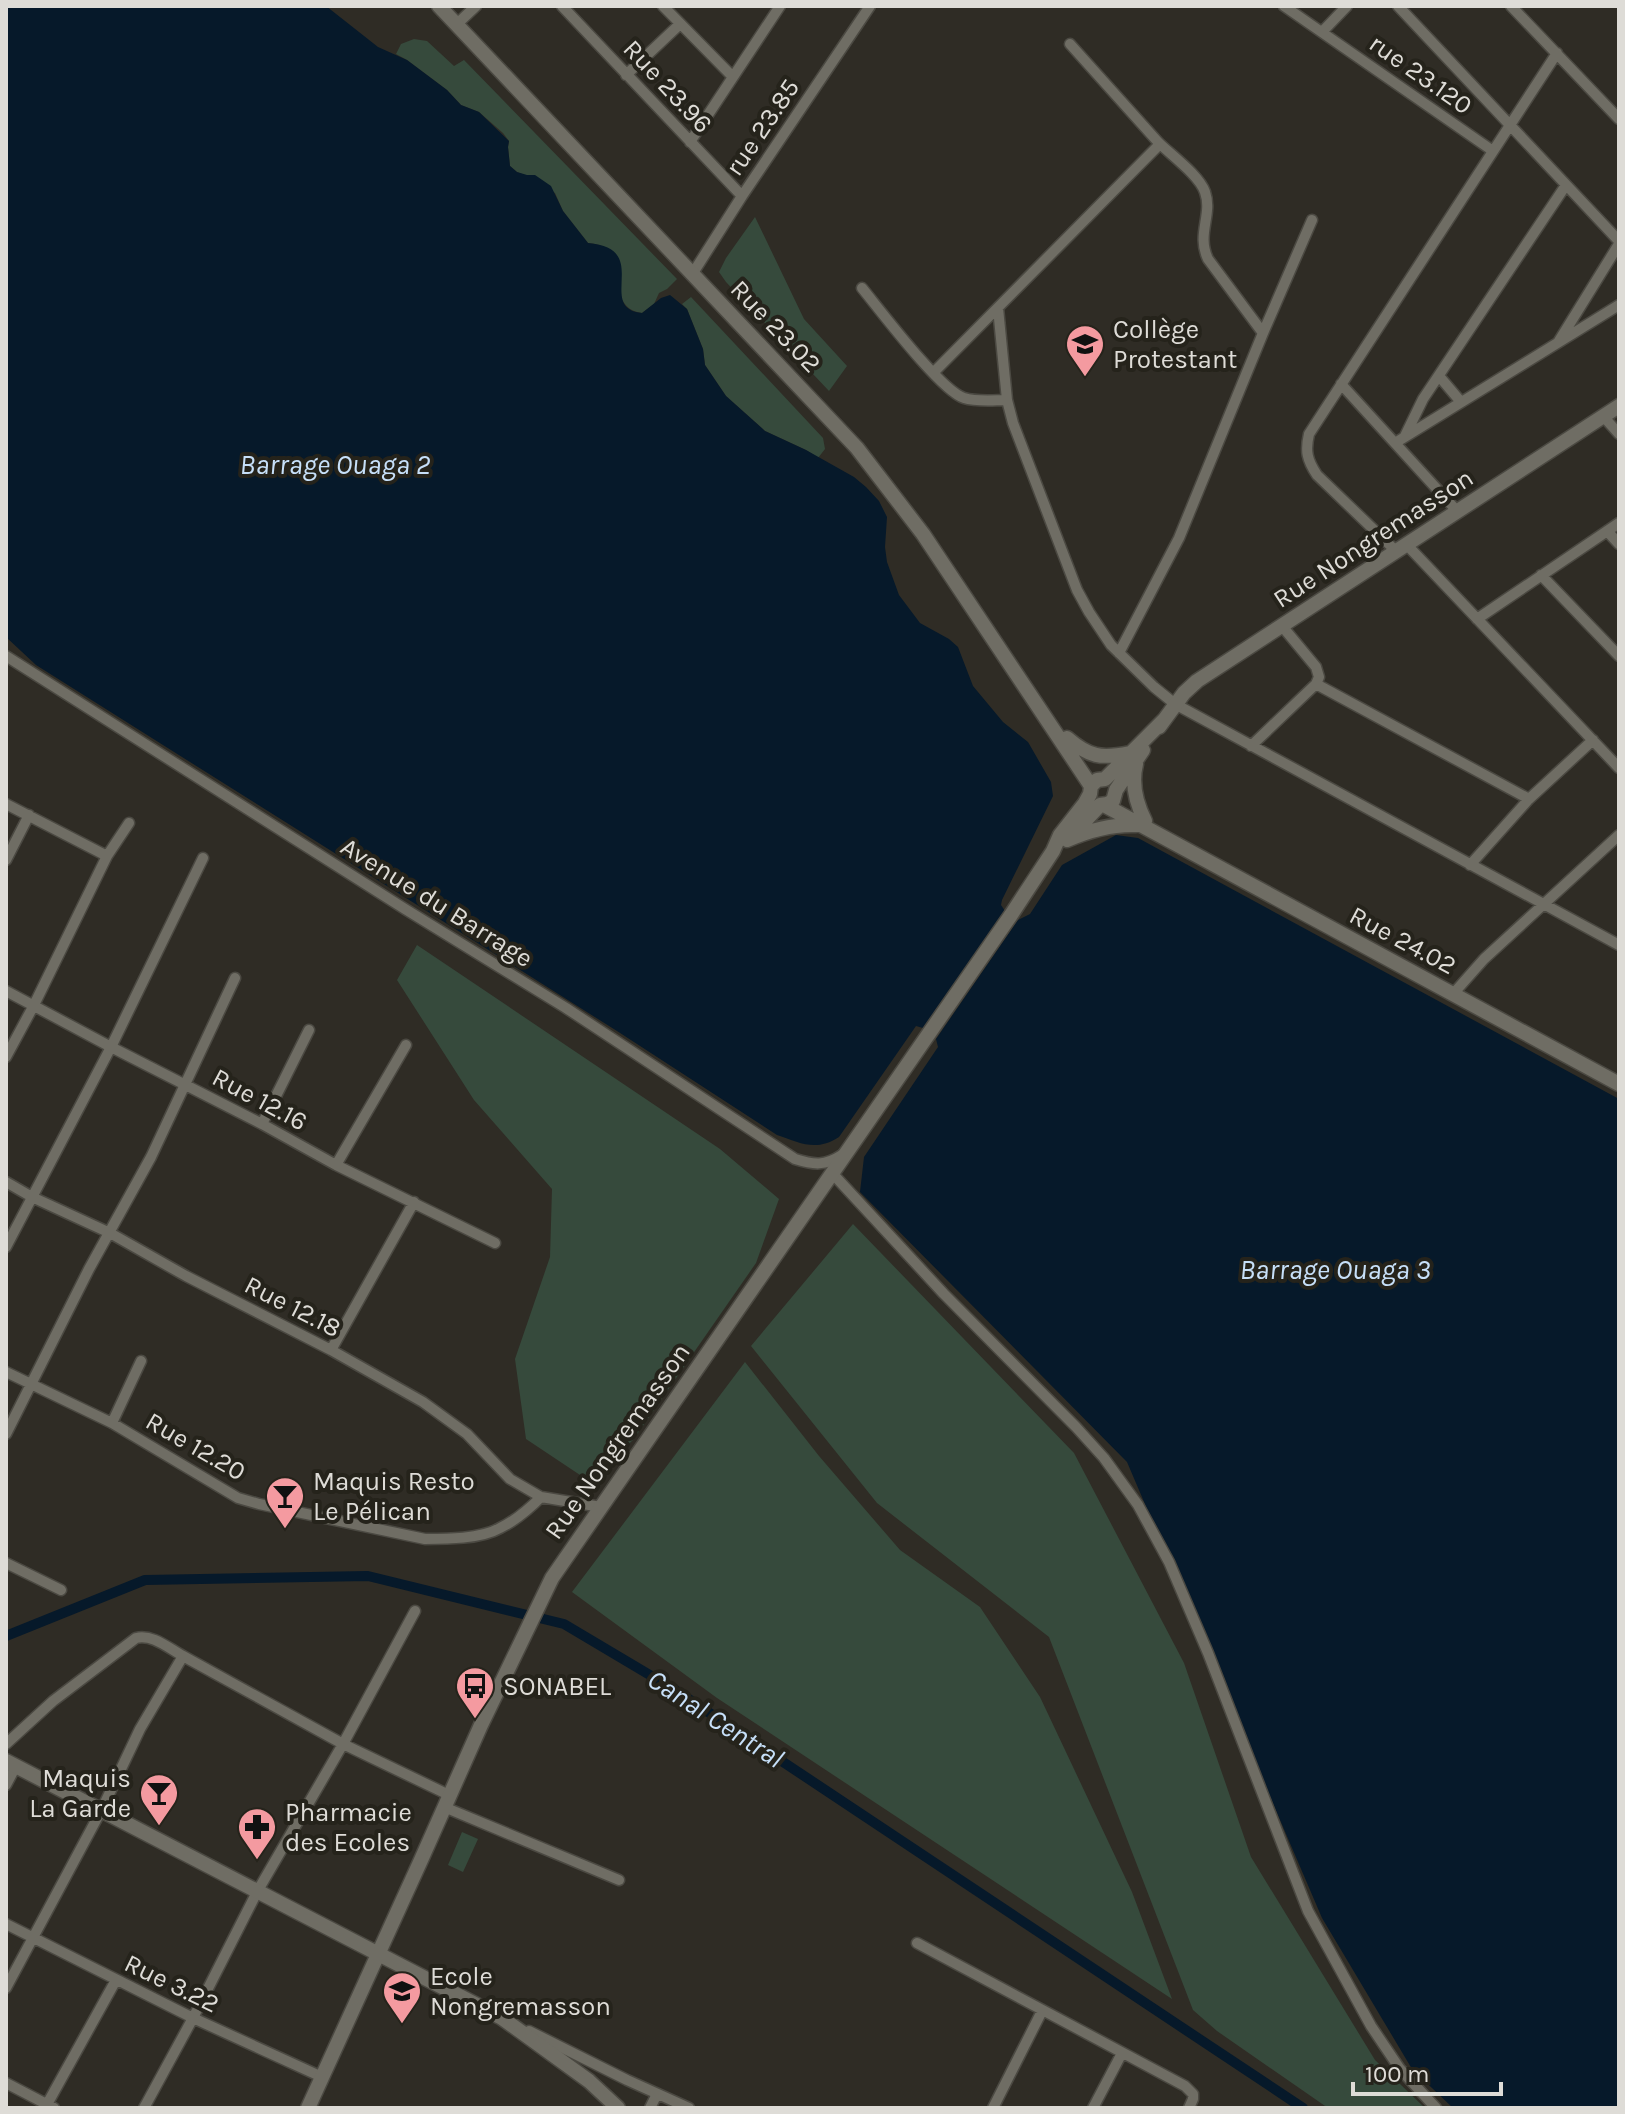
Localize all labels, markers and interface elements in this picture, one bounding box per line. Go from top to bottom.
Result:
street label: rue 23.120 [1363,28,1478,121]
street label: Rue 23.96 [617,33,719,139]
street label: rue 23.85 [719,73,806,182]
street label: Rue 23.02 [724,274,827,379]
place label: Collège Protestant [1113,314,1238,375]
school or university icon: Collège Protestant [1064,323,1106,378]
water label: Barrage Ouaga 2 [240,448,431,481]
street label: Rue Nongremasson [1267,462,1479,615]
street label: Avenue du Barrage [335,831,539,974]
street label: Rue 24.02 [1344,900,1461,981]
street label: Rue 12.16 [207,1062,313,1137]
water label: Barrage Ouaga 3 [1239,1253,1431,1286]
street label: Rue 12.18 [239,1269,346,1344]
street label: Rue Nongremasson [538,1337,697,1545]
street label: Rue 12.20 [140,1406,251,1487]
place label: Maquis Resto Le Pélican [313,1466,475,1527]
bar icon: Maquis Resto Le Pélican [264,1475,306,1530]
water label: Canal Central [641,1662,790,1775]
bus stop icon: SONABEL [454,1665,496,1720]
place label: SONABEL [503,1671,611,1702]
place label: Maquis La Garde [29,1763,131,1824]
bar icon: Maquis La Garde [138,1772,180,1827]
place label: Pharmacie des Ecoles [285,1797,412,1858]
pharmacy icon: Pharmacie des Ecoles [236,1806,278,1861]
street label: Rue 3.22 [119,1947,224,2020]
place label: Ecole Nongremasson [430,1961,611,2022]
school or university icon: Ecole Nongremasson [381,1970,423,2025]
scale bar [1353,2046,1501,2096]
text: 100 m [1365,2060,1430,2088]

